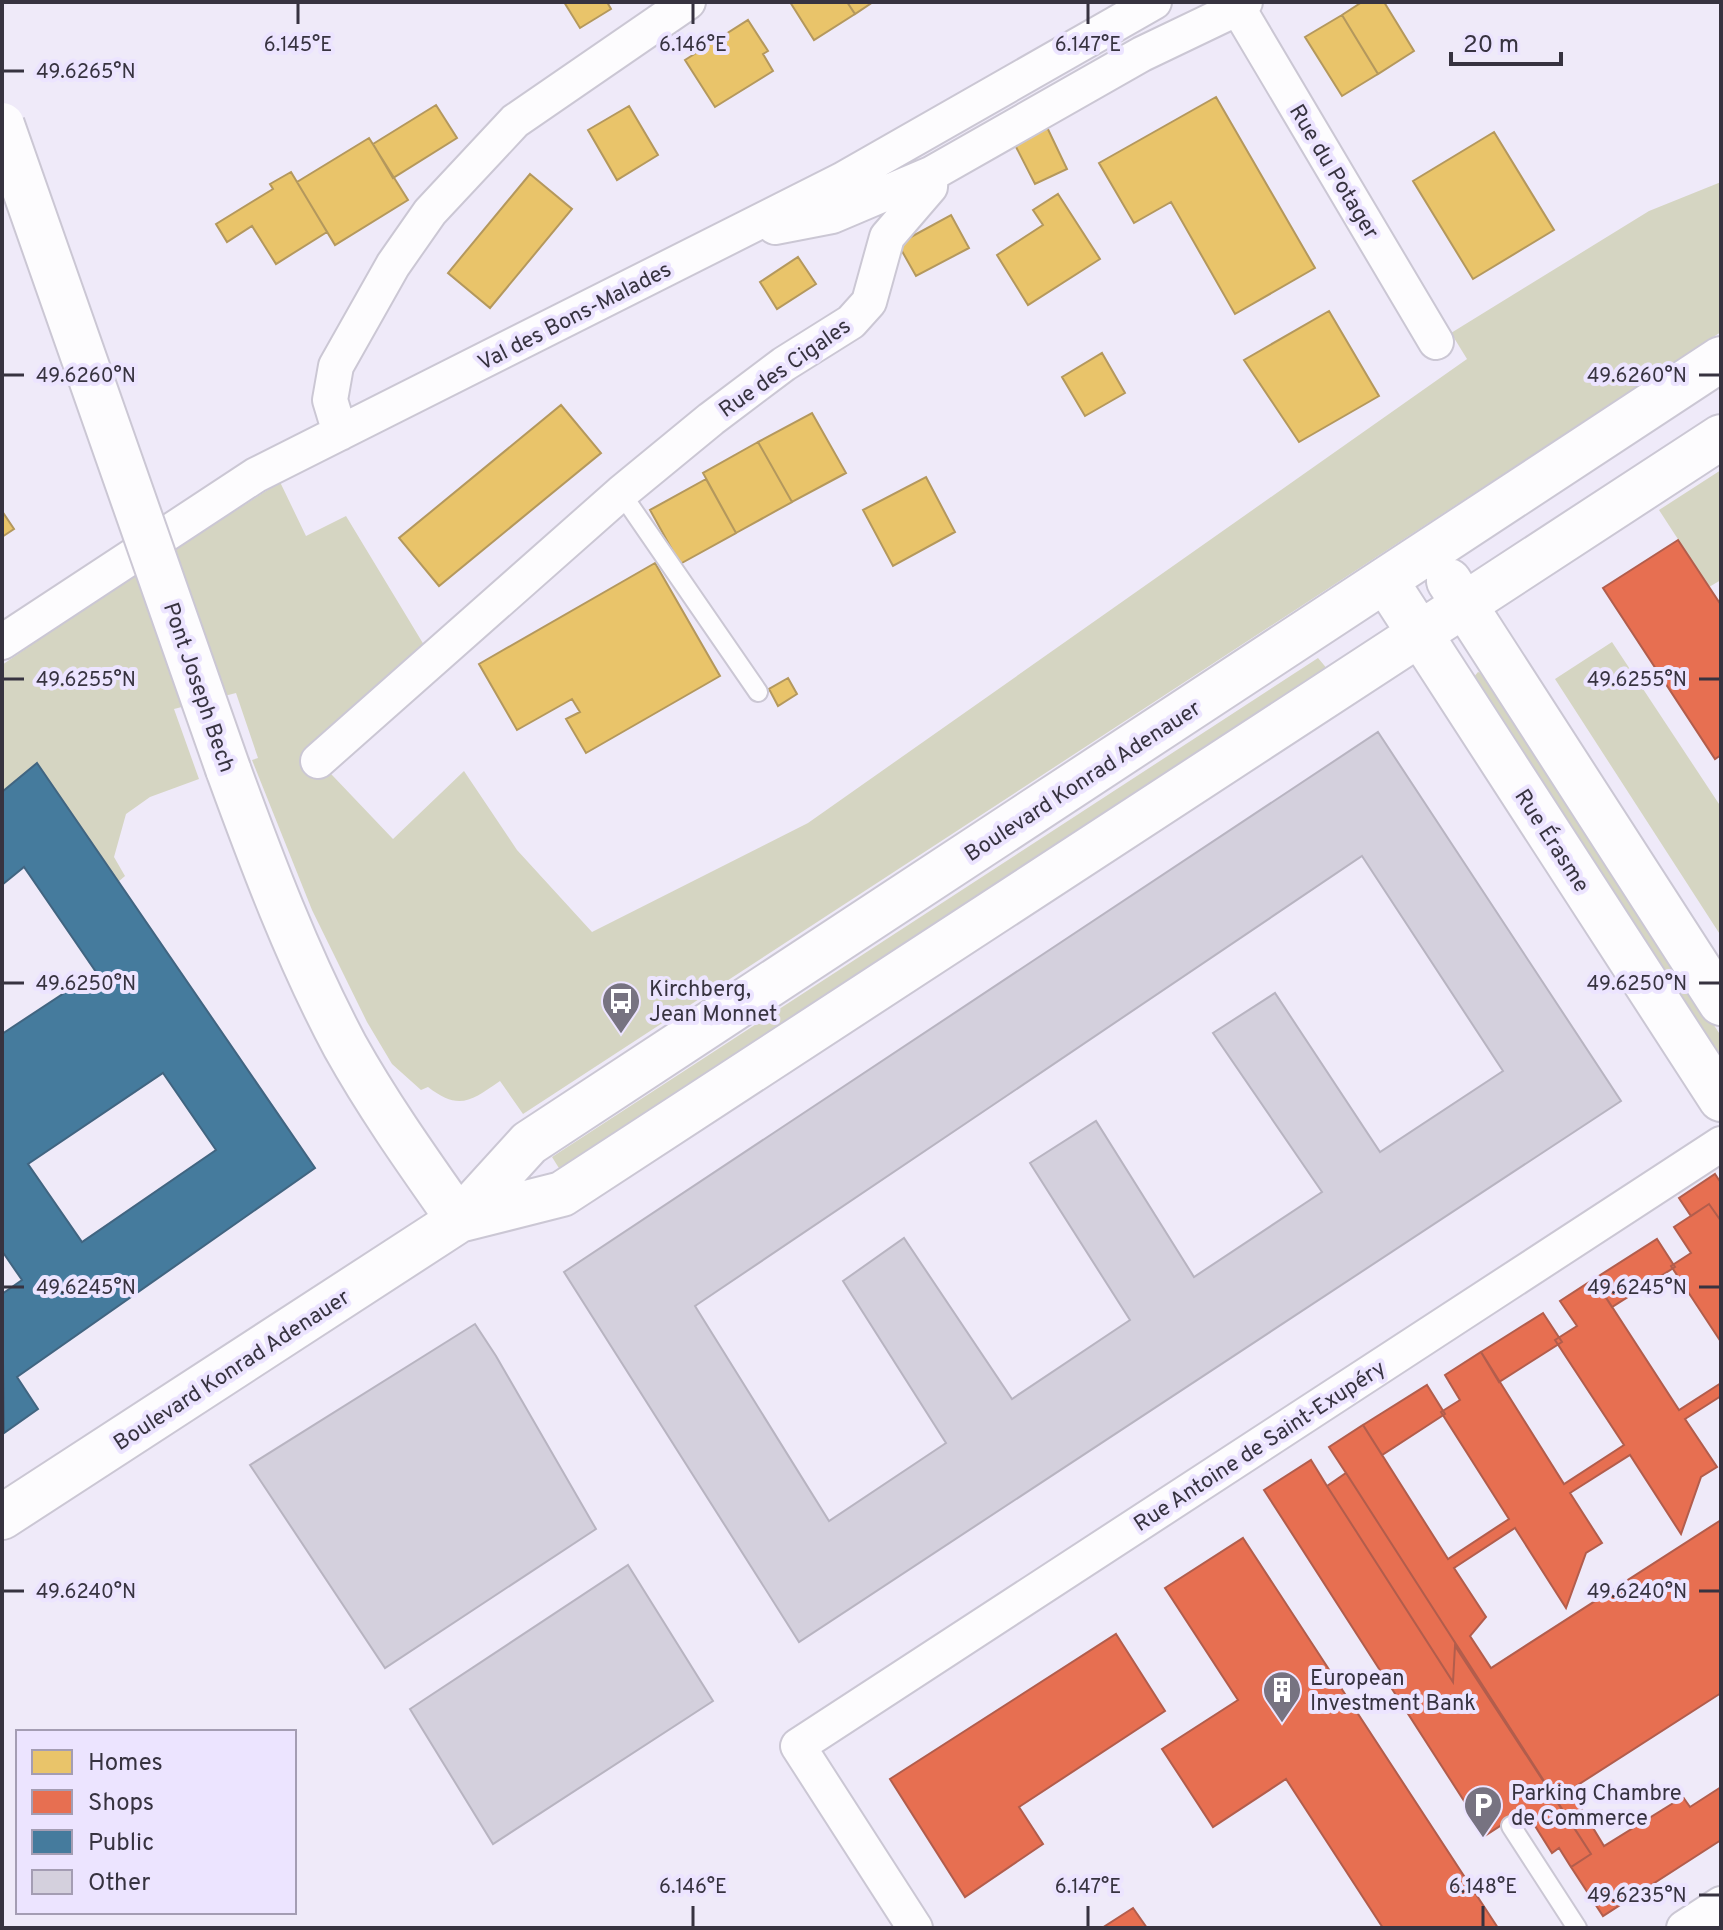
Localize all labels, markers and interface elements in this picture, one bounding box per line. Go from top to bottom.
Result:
scale bar [1451,16,1561,66]
text: 20 m [1463,31,1519,61]
text: 6.145°E [264,33,332,59]
text: 6.146°E [659,33,727,59]
text: 6.147°E [1055,33,1121,59]
text: 49.6265°N [36,60,136,86]
street label: Rue du Potager [1282,100,1384,245]
street label: Val des Bons-Malades [474,257,676,378]
street label: Rue des Cigales [714,314,857,424]
text: 49.6260°N [36,364,136,390]
text: 49.6260°N [1587,364,1687,390]
street label: Pont Joseph Bech [156,599,239,776]
text: 49.6255°N [36,668,136,694]
text: 49.6255°N [1587,668,1687,694]
street label: Boulevard Konrad Adenauer [960,695,1207,869]
street label: Rue Érasme [1508,784,1596,898]
text: 49.6250°N [36,972,136,998]
text: 49.6250°N [1587,972,1687,998]
place label: Kirchberg, Jean Monnet [649,977,777,1029]
bus stop icon: Kirchberg, Jean Monnet [600,980,642,1035]
text: 49.6245°N [36,1276,136,1302]
text: 49.6245°N [1587,1276,1687,1302]
street label: Boulevard Konrad Adenauer [109,1284,356,1458]
street label: Rue Antoine de Saint-Exupéry [1129,1355,1391,1539]
text: 49.6240°N [36,1580,136,1606]
text: 49.6240°N [1587,1580,1687,1606]
place label: European Investment Bank [1310,1666,1476,1718]
building icon: European Investment Bank [1261,1669,1303,1724]
legend [16,1730,296,1914]
text: Homes [88,1749,163,1779]
place label: Parking Chambre de Commerce [1511,1781,1682,1833]
parking icon: Parking Chambre de Commerce [1462,1784,1504,1839]
text: Shops [88,1789,154,1819]
text: Public [88,1829,154,1859]
text: Other [88,1869,150,1899]
text: 6.146°E [659,1875,727,1901]
text: 6.147°E [1055,1875,1121,1901]
text: 6.148°E [1449,1875,1517,1901]
text: 49.6235°N [1587,1884,1687,1910]

